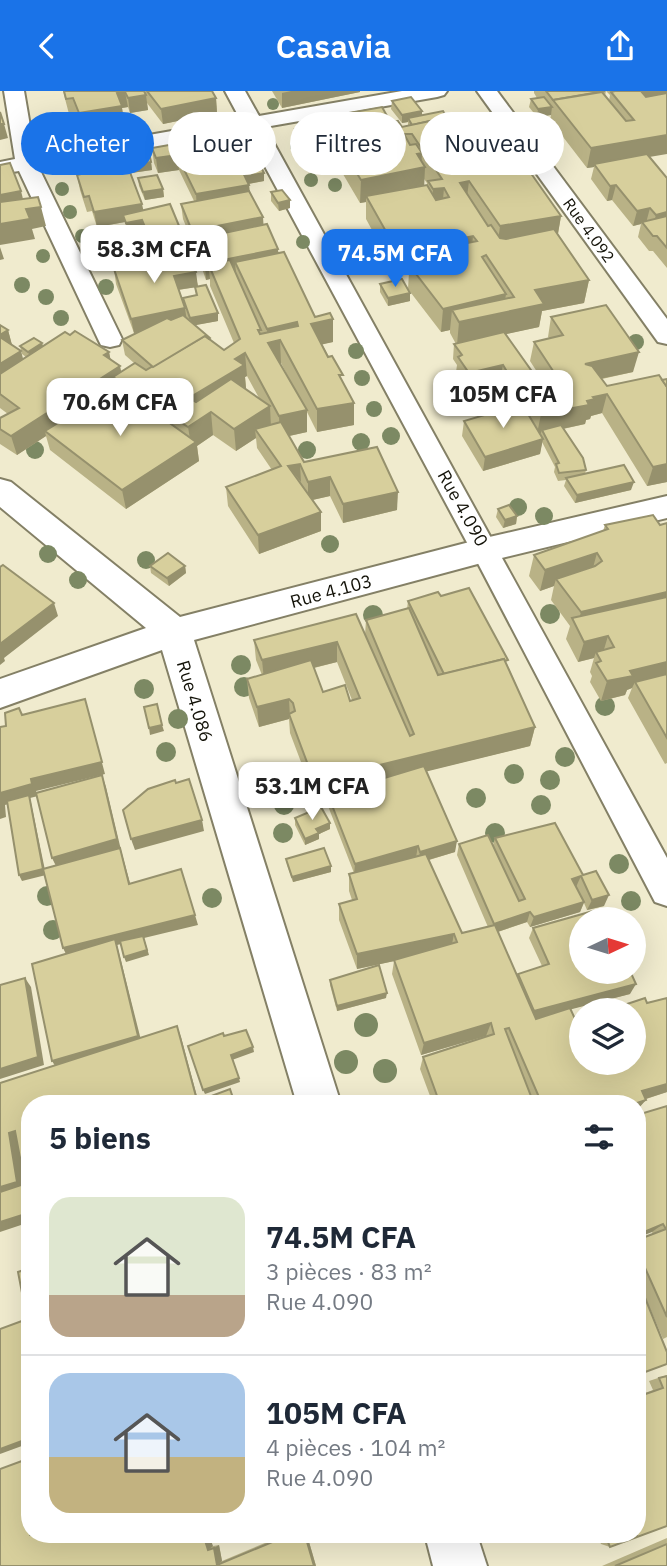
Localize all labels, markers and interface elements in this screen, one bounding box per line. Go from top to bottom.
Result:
text: Casavia [276,25,391,67]
icon: back [28,27,66,65]
icon: share [601,27,639,65]
chip: Acheter [21,112,154,175]
chip: Louer [168,112,276,175]
chip: Filtres [290,112,406,175]
chip: Nouveau [420,112,564,175]
street label: Rue 4.092 [559,194,619,266]
pin: 58.3M CFA [74,225,234,285]
pin: 74.5M CFA [315,229,475,289]
text: 58.3M CFA [97,233,211,263]
text: 74.5M CFA [338,237,452,267]
pin: 105M CFA [431,371,575,430]
text: 105M CFA [449,378,557,408]
pin: 70.6M CFA [40,379,200,438]
text: 70.6M CFA [63,386,177,416]
street label: Rue 4.090 [433,466,493,550]
street label: Rue 4.103 [287,569,375,613]
street label: Rue 4.086 [172,657,218,745]
pin: 53.1M CFA [232,763,392,822]
text: 53.1M CFA [255,770,369,800]
north arrow [569,907,646,983]
map controls [569,907,646,1075]
button: layers [569,998,646,1075]
text: 5 biens [49,1118,151,1157]
icon: filters [580,1118,618,1156]
text: 74.5M CFA [266,1217,416,1256]
icon: home [105,1225,189,1309]
text: 3 pièces · 83 m² [266,1256,432,1286]
text: Rue 4.090 [266,1286,373,1316]
text: 105M CFA [266,1393,407,1432]
icon: home [105,1401,189,1485]
text: 4 pièces · 104 m² [266,1432,445,1462]
text: Rue 4.090 [266,1462,373,1492]

